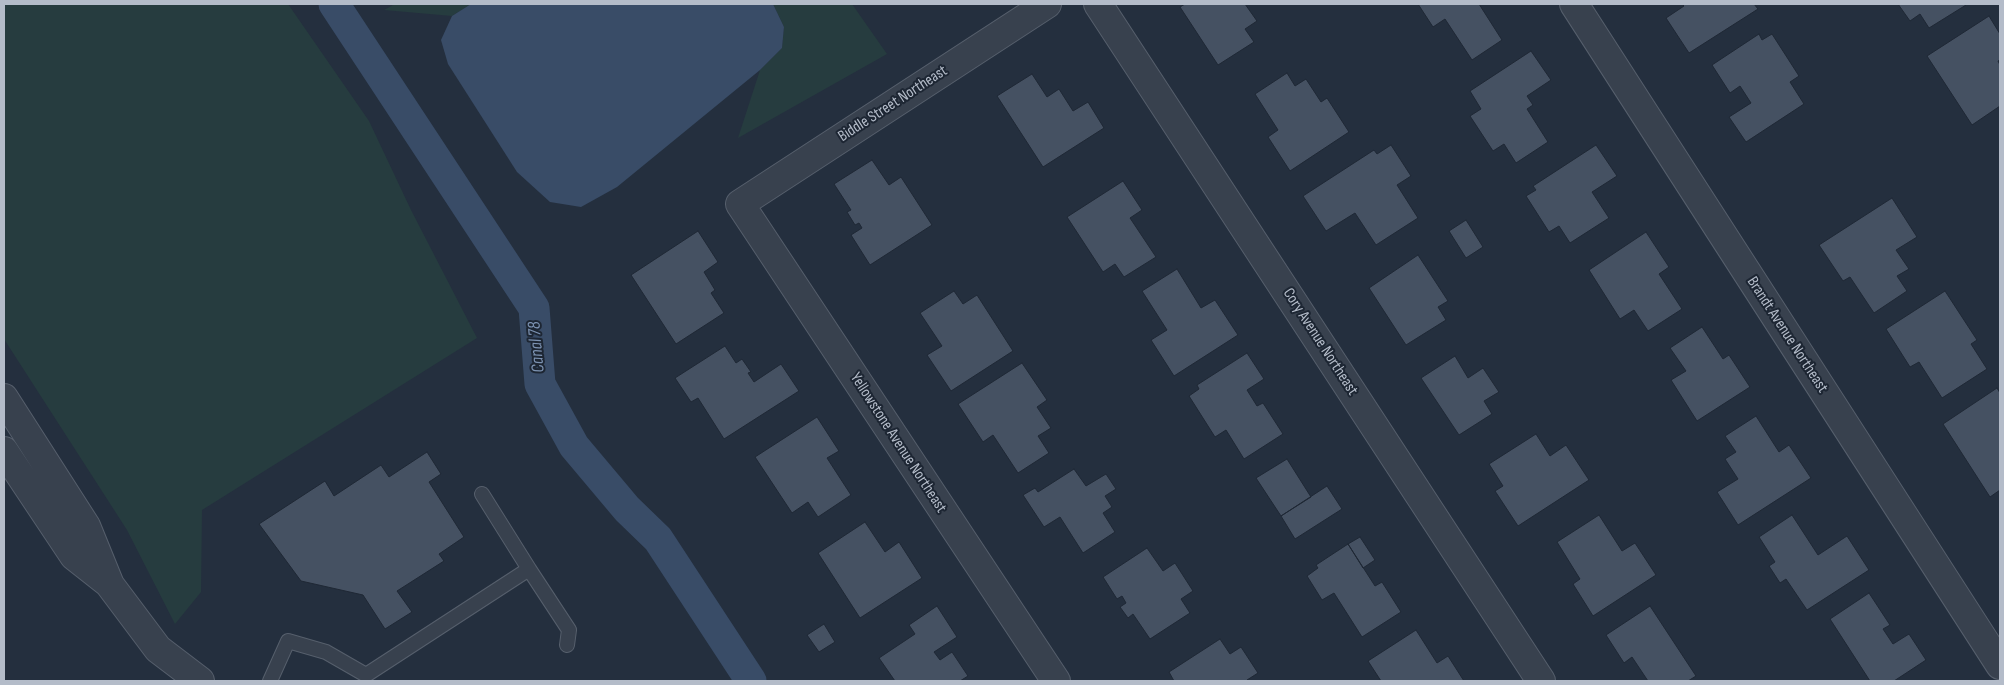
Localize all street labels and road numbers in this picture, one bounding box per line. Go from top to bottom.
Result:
street label: Biddle Street Northeast [835,62,951,146]
street label: Brandt Avenue Northeast [1742,273,1832,397]
street label: Cory Avenue Northeast [1278,285,1362,399]
street label: Yellowstone Avenue Northeast [846,369,950,517]

